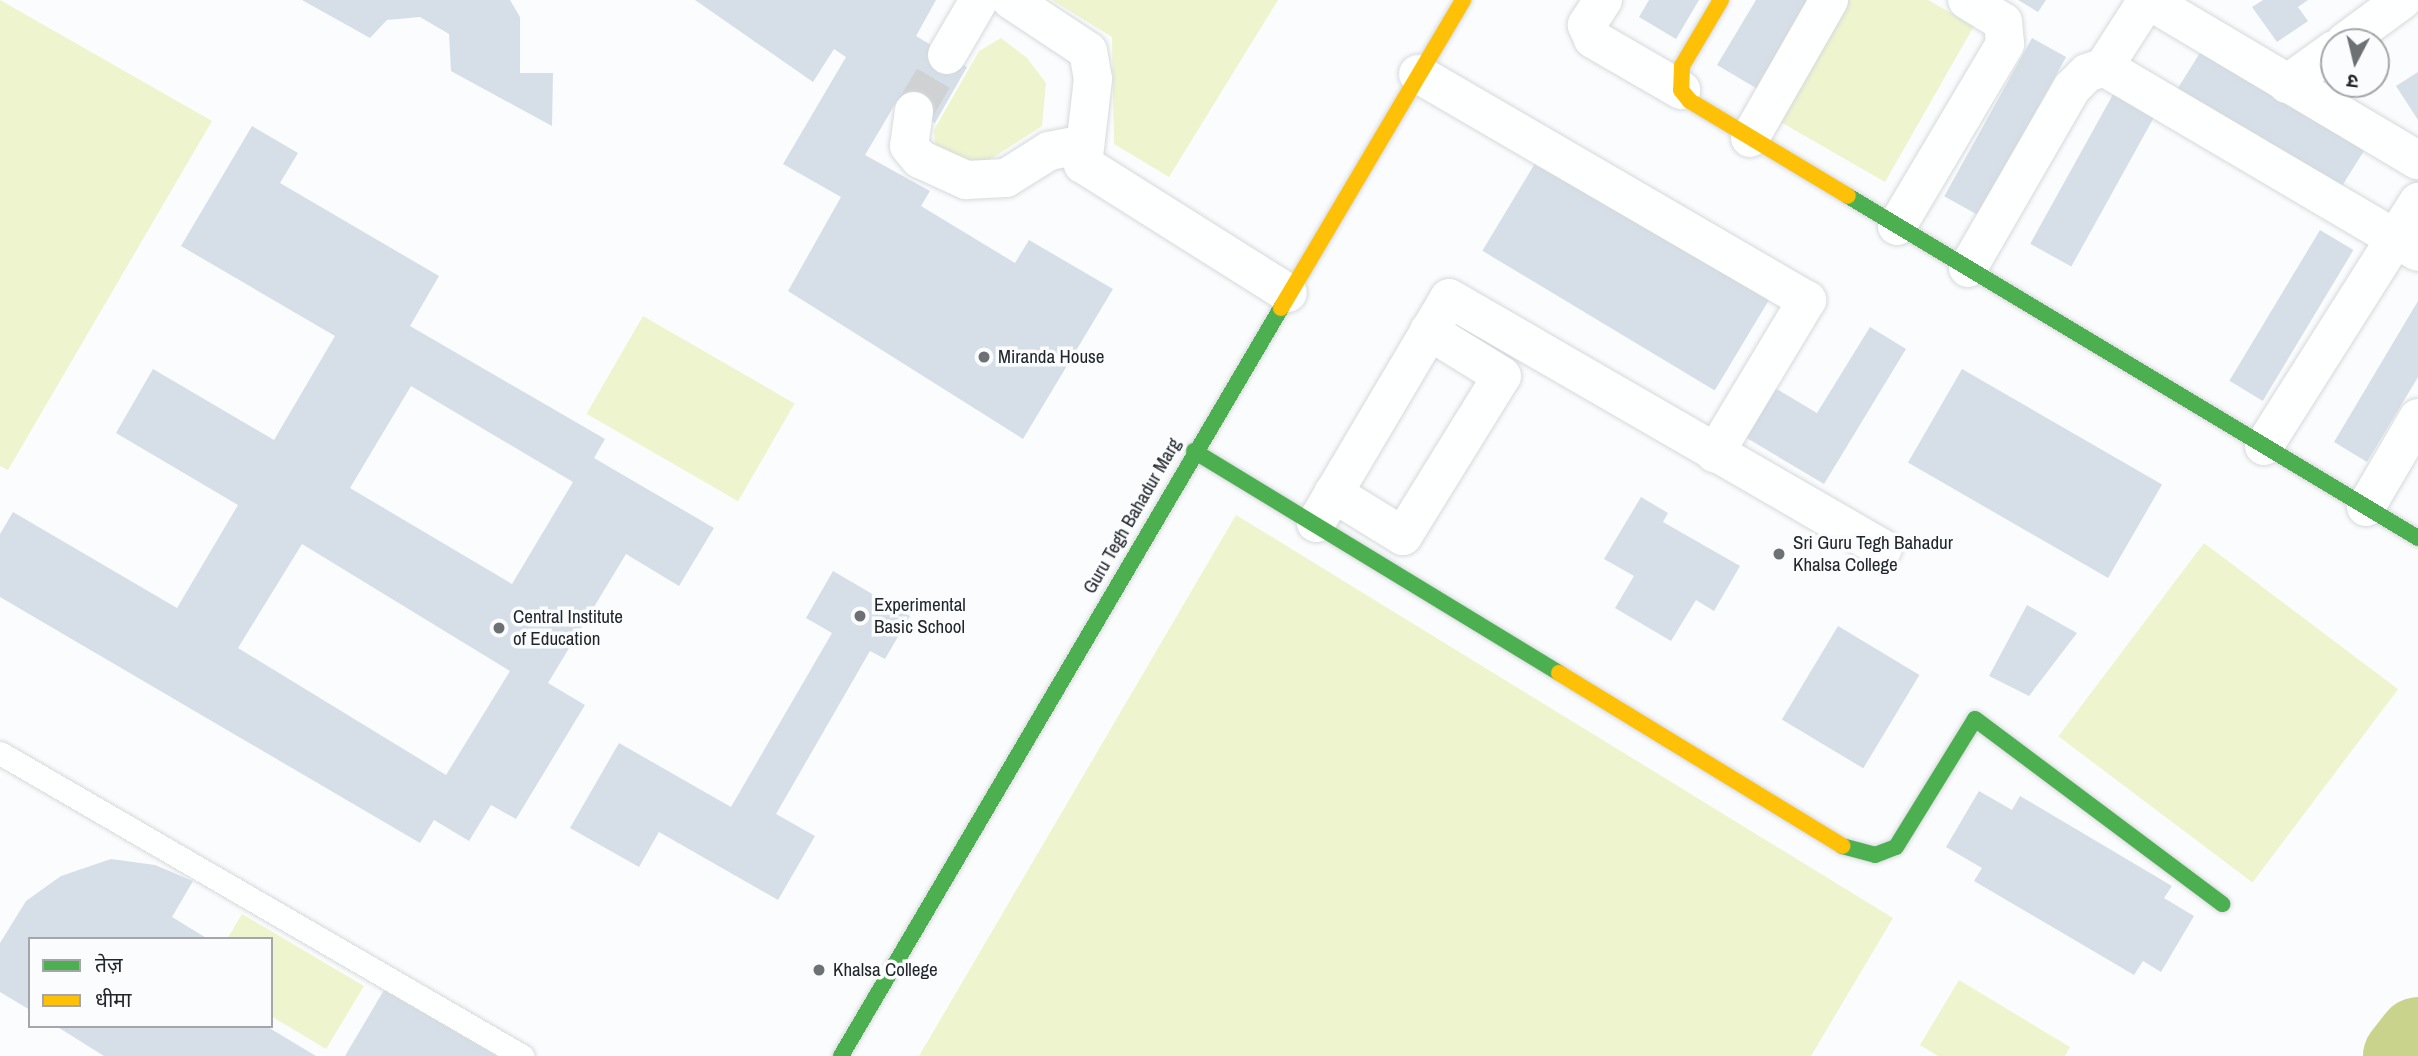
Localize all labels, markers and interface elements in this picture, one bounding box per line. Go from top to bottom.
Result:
north arrow [2320,28,2390,98]
text: उ [2346,68,2360,95]
place label: Miranda House [998,346,1105,368]
marker: Miranda House [976,349,992,365]
street label: Guru Tegh Bahadur Marg [1078,434,1186,598]
place label: Sri Guru Tegh Bahadur Khalsa College [1793,532,1953,576]
marker: Sri Guru Tegh Bahadur Khalsa College [1771,546,1787,562]
place label: Experimental Basic School [874,594,966,638]
place label: Central Institute of Education [513,606,623,650]
marker: Experimental Basic School [852,608,868,624]
marker: Central Institute of Education [491,620,507,636]
legend [28,937,273,1028]
text: तेज़ [95,950,123,979]
place label: Khalsa College [833,959,938,981]
marker: Khalsa College [811,962,827,978]
text: धीमा [95,985,131,1014]

